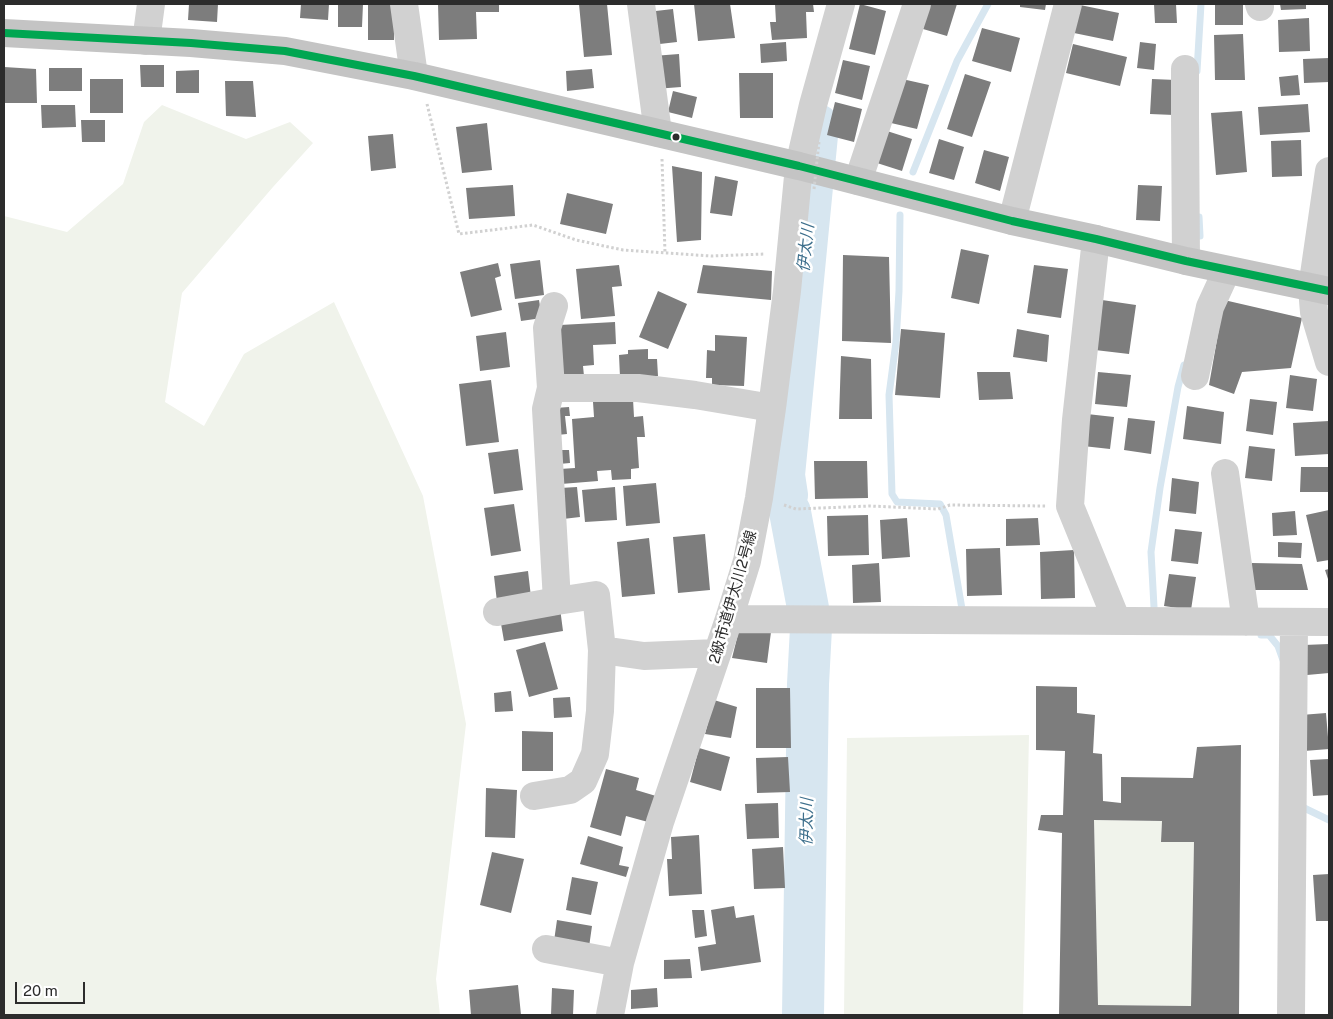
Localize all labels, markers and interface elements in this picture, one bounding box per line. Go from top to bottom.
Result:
unlabelled marker [671,132,681,142]
water label: 伊太川 [794,223,818,273]
street label: 2級市道伊太川2号線 [705,528,761,666]
water label: 伊太川 [797,798,817,846]
scale bar [18,972,88,1004]
text: 20 m [23,982,58,999]

